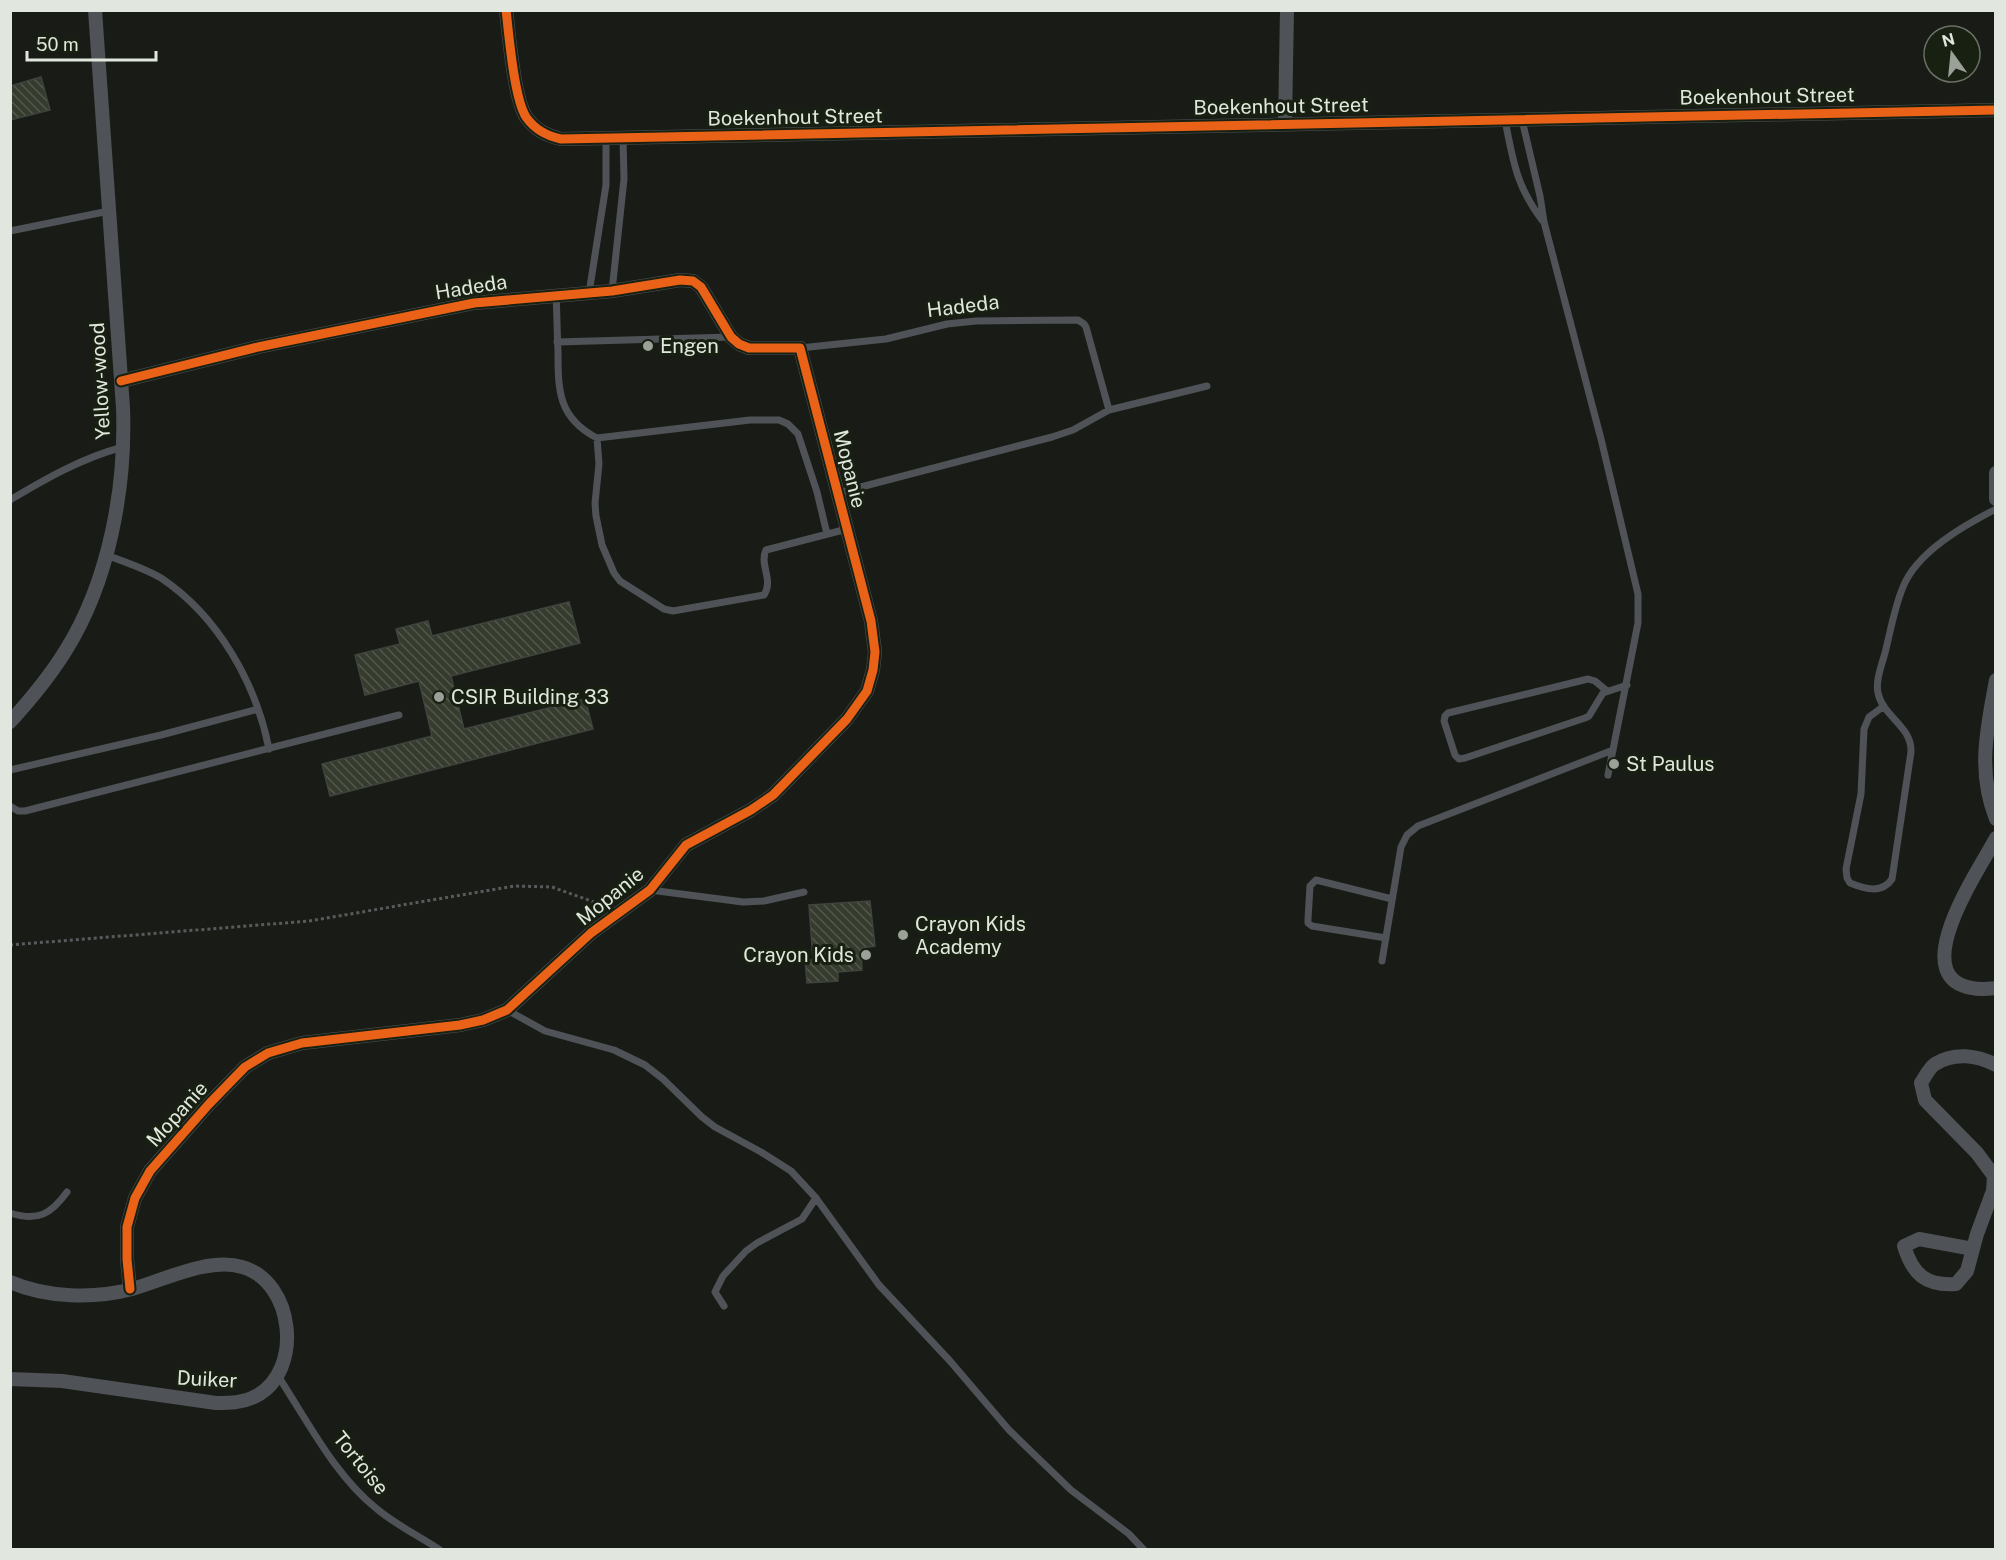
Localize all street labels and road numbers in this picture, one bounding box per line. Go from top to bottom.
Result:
street label: Boekenhout Street [1679,82,1855,110]
street label: Boekenhout Street [1193,92,1369,120]
street label: Boekenhout Street [707,103,883,131]
street label: Hadeda [433,269,509,305]
street label: Hadeda [926,290,1000,322]
street label: Yellow-wood [85,322,115,440]
street label: Mopanie [829,428,871,510]
street label: Mopanie [572,862,648,930]
street label: Mopanie [141,1076,213,1152]
street label: Duiker [176,1365,238,1393]
street label: Tortoise [328,1426,394,1500]

